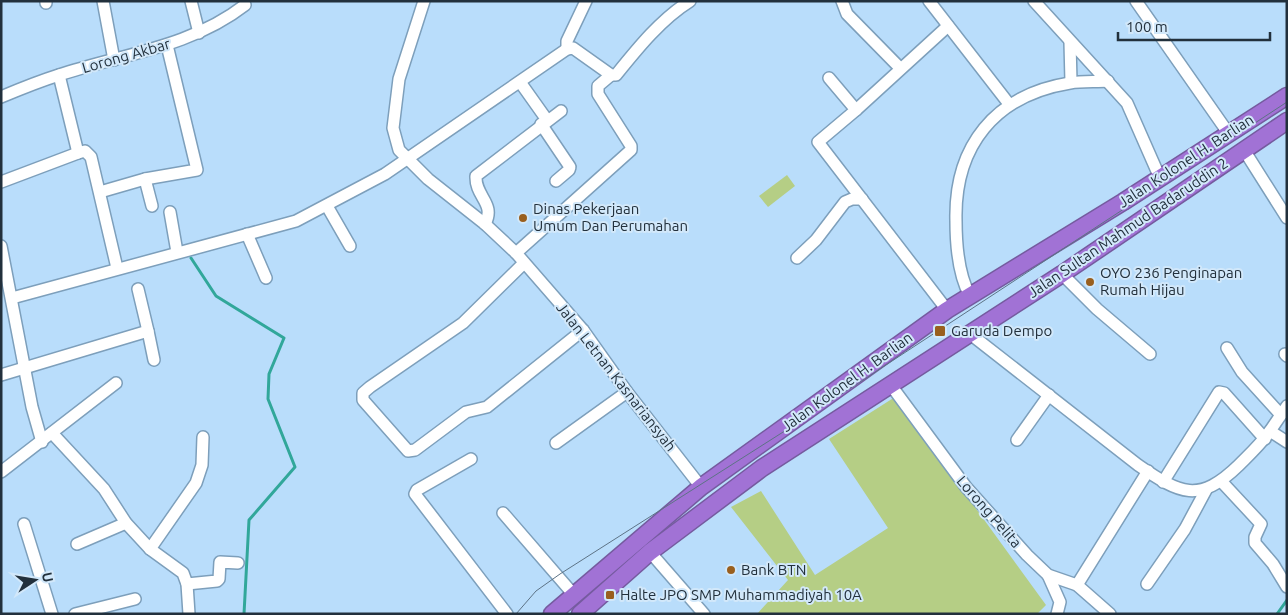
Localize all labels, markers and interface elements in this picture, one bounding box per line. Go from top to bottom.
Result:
scale bar [1118,10,1270,42]
text: 100 m [1126,18,1168,35]
street label: Lorong Akbar [80,35,172,76]
street label: Jalan Kolonel H. Barlian [1115,110,1257,211]
street label: Jalan Sultan Mahmud Badaruddin 2 [1025,154,1231,301]
place label: Dinas Pekerjaan Umum Dan Perumahan [533,200,688,234]
marker: Dinas Pekerjaan Umum Dan Perumahan [517,212,529,224]
place label: OYO 236 Penginapan Rumah Hijau [1100,264,1242,298]
marker: OYO 236 Penginapan Rumah Hijau [1084,276,1096,288]
street label: Jalan Letnan Kasnariansyah [553,299,680,454]
place label: Garuda Dempo [951,322,1052,339]
marker: Garuda Dempo [933,324,947,338]
street label: Jalan Kolonel H. Barlian [778,328,916,435]
street label: Lorong Pelita [954,472,1025,551]
north arrow [10,555,60,605]
place label: Bank BTN [741,561,806,578]
marker: Bank BTN [725,564,737,576]
text: U [39,571,57,584]
place label: Halte JPO SMP Muhammadiyah 10A [620,586,862,603]
marker: Halte JPO SMP Muhammadiyah 10A [604,589,616,601]

